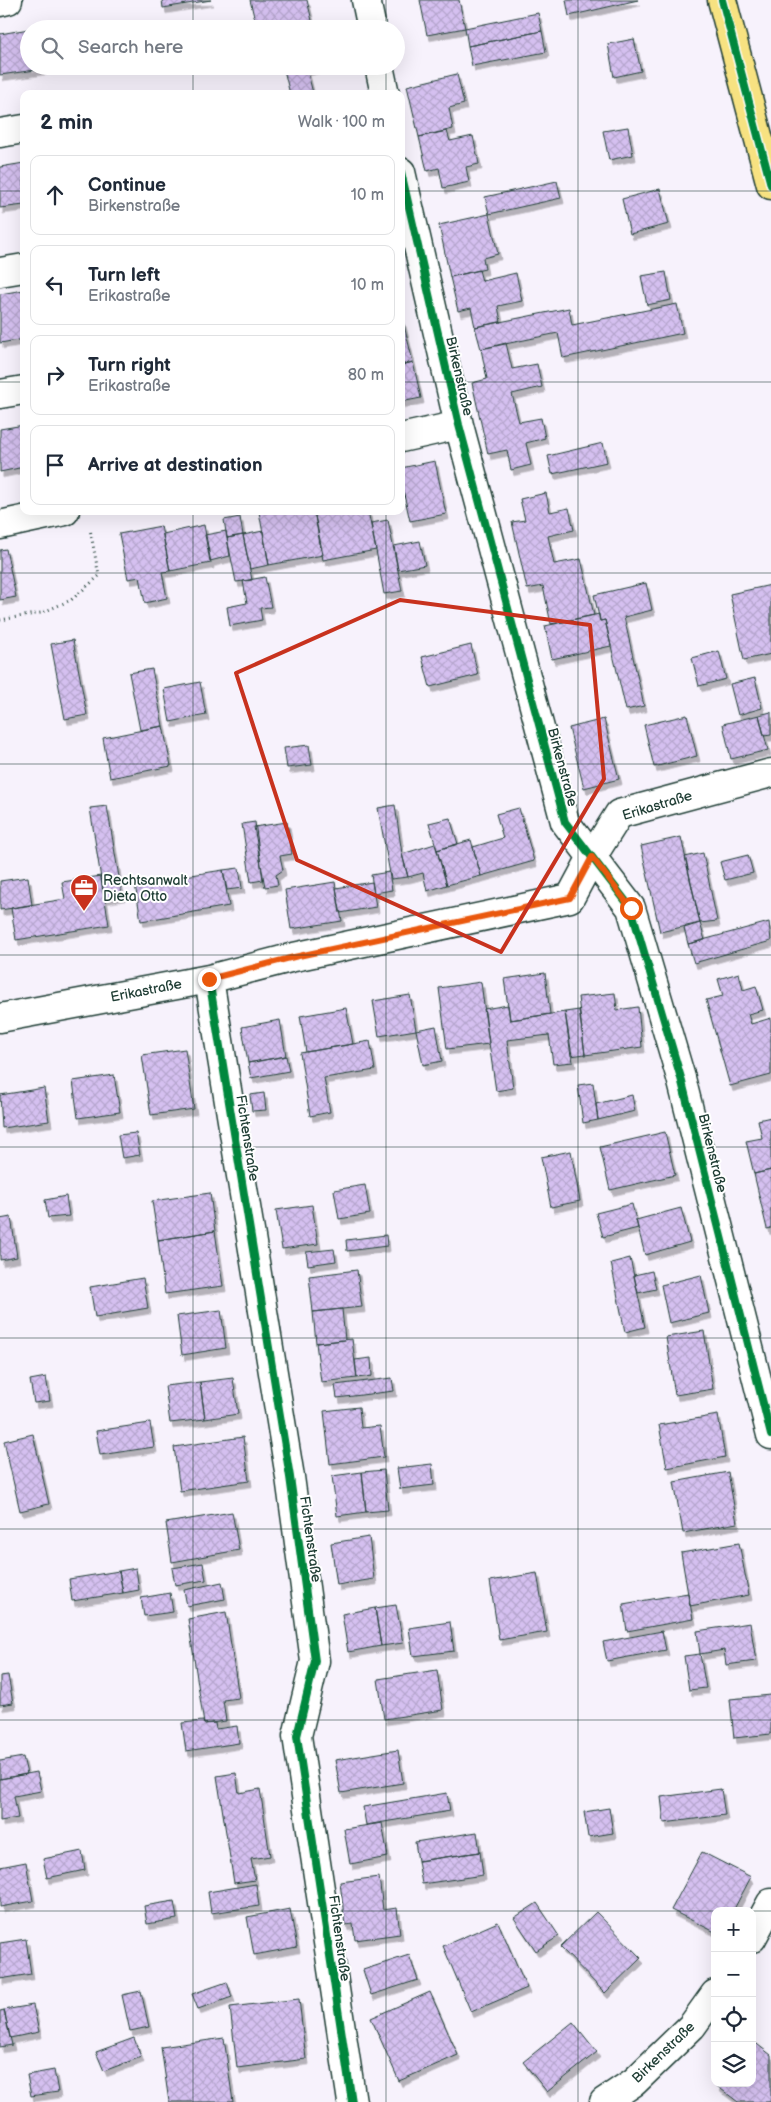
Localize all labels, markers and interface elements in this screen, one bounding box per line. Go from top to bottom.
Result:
search box [20,20,405,75]
icon: search [38,34,66,62]
text: Search here [78,36,183,59]
text: 2 min [40,110,93,135]
text: Walk · 100 m [298,113,385,132]
text: Continue [88,174,166,197]
icon: ahead [41,181,69,209]
text: 10 m [351,186,384,205]
text: Birkenstraße [88,197,180,216]
text: Turn left [88,264,160,287]
icon: left [41,271,69,299]
text: 10 m [351,276,384,295]
text: Erikastraße [88,287,170,306]
street label: Birkenstraße [442,335,477,417]
text: Turn right [88,354,171,377]
icon: right [41,361,69,389]
text: 80 m [348,366,384,385]
text: Erikastraße [88,377,170,396]
icon: arrive [41,451,69,479]
text: Arrive at destination [88,454,263,477]
street label: Birkenstraße [544,726,581,808]
street label: Erikastraße [620,787,694,824]
place label: Rechtsanwalt Dieta Otto [103,872,189,905]
office icon: Rechtsanwalt Dieta Otto [69,873,99,912]
route start [620,897,643,920]
route end [198,968,221,991]
street label: Erikastraße [109,975,183,1006]
street label: Fichtenstraße [232,1094,263,1182]
street label: Birkenstraße [694,1112,731,1194]
street label: Fichtenstraße [296,1495,325,1583]
street label: Fichtenstraße [325,1894,354,1982]
map controls [711,1907,756,2087]
button: + [711,1907,756,1952]
button: − [711,1952,756,1997]
button: locate [711,1997,756,2042]
street label: Birkenstraße [628,2018,698,2087]
button: layers [711,2042,756,2087]

